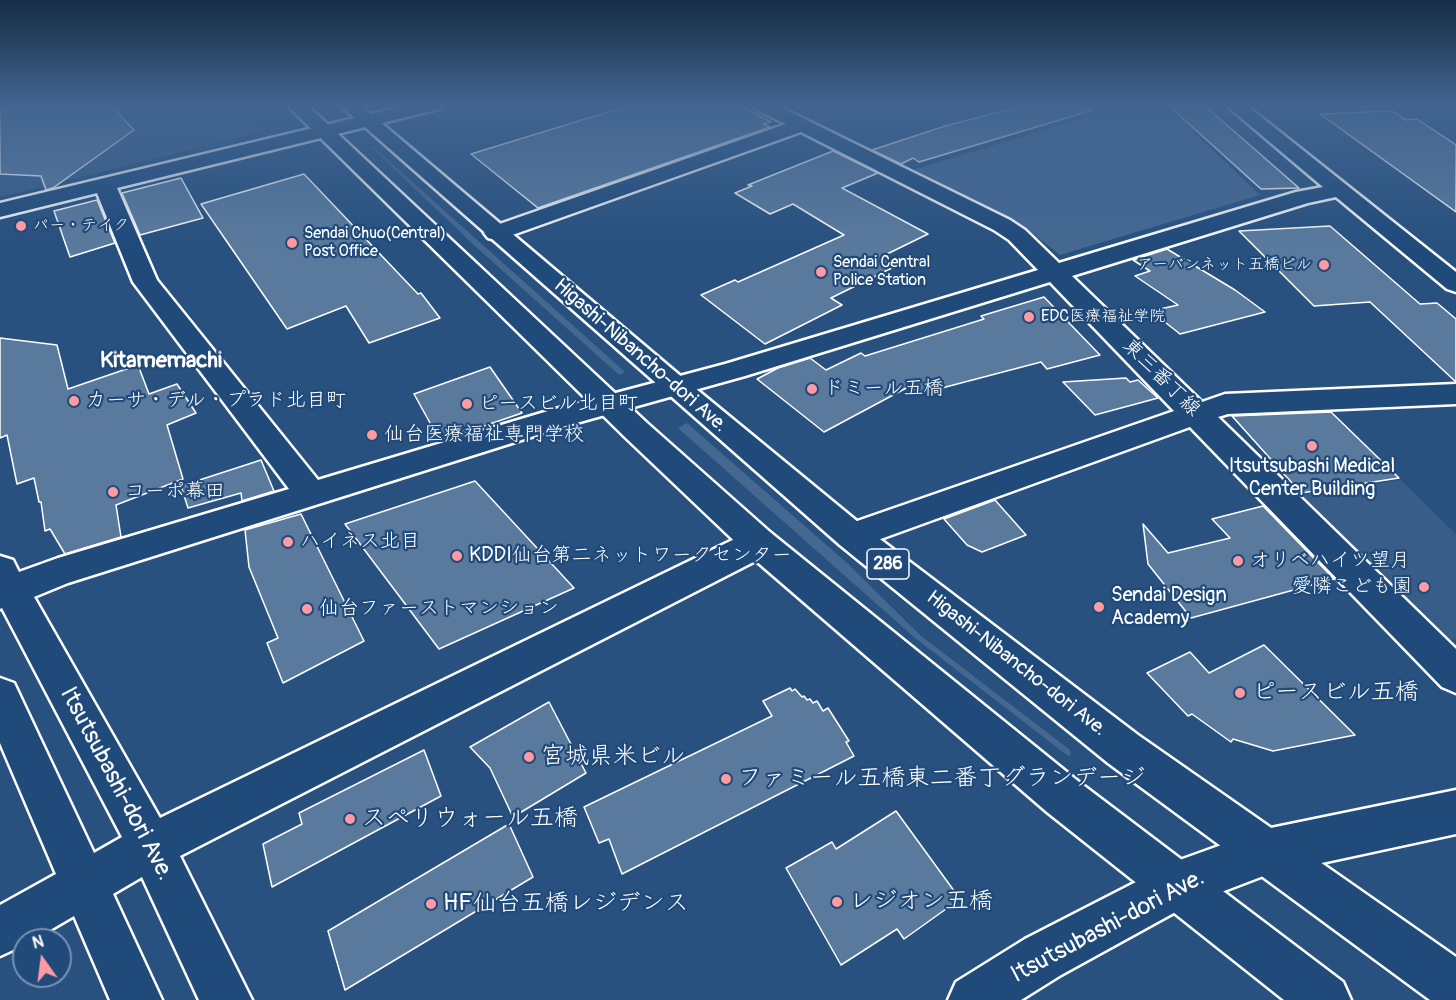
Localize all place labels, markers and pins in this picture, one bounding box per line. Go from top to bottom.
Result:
place label: パー・テイク [33,216,129,236]
marker: パー・テイク [14,219,28,233]
place label: Sendai Chuo(Central) Post Office [304,224,446,262]
marker: Sendai Chuo(Central) Post Office [285,236,299,250]
place label: Sendai Central Police Station [833,253,930,291]
place label: アーバンネット五橋ビル [1137,255,1312,275]
marker: アーバンネット五橋ビル [1317,258,1331,272]
marker: Sendai Central Police Station [814,265,828,279]
place label: EDC医療福祉学院 [1041,307,1165,327]
marker: EDC医療福祉学院 [1022,310,1036,324]
place label: ドミール五橋 [824,377,944,401]
marker: ドミール五橋 [805,382,819,396]
place label: カーサ・デル・プラド北目町 [86,389,346,413]
place label: ピースビル北目町 [479,392,638,416]
marker: カーサ・デル・プラド北目町 [67,394,81,408]
marker: ピースビル北目町 [460,397,474,411]
place label: 仙台医療福祉専門学校 [384,423,584,447]
marker: 仙台医療福祉専門学校 [365,428,379,442]
marker: Itsutsubashi Medical Center Building [1305,439,1319,453]
place label: Itsutsubashi Medical Center Building [1229,455,1395,502]
place label: コーポ幕田 [125,480,225,504]
marker: コーポ幕田 [106,485,120,499]
place label: ハイネス北目 [300,530,420,554]
marker: ハイネス北目 [281,535,295,549]
place label: KDDI仙台第二ネットワークセンター [469,544,792,568]
marker: KDDI仙台第二ネットワークセンター [450,549,464,563]
place label: オリベハイツ望月 [1250,549,1410,573]
marker: オリベハイツ望月 [1231,554,1245,568]
place label: 愛隣こども園 [1292,575,1412,599]
marker: 愛隣こども園 [1417,580,1431,594]
place label: Sendai Design Academy [1111,584,1227,631]
place label: 仙台ファーストマンション [319,597,559,621]
marker: Sendai Design Academy [1092,600,1106,614]
marker: 仙台ファーストマンション [300,602,314,616]
place label: ピースビル五橋 [1252,679,1419,707]
marker: ピースビル五橋 [1233,686,1247,700]
place label: 宮城県米ビル [541,743,685,771]
marker: 宮城県米ビル [522,750,536,764]
place label: ファミール五橋東二番丁グランデージ [738,765,1145,793]
marker: ファミール五橋東二番丁グランデージ [719,772,733,786]
place label: スペリウォール五橋 [362,805,578,833]
marker: スペリウォール五橋 [343,812,357,826]
place label: レジオン五橋 [849,888,993,916]
place label: HF仙台五橋レジデンス [443,890,689,918]
marker: レジオン五橋 [830,895,844,909]
marker: HF仙台五橋レジデンス [424,897,438,911]

